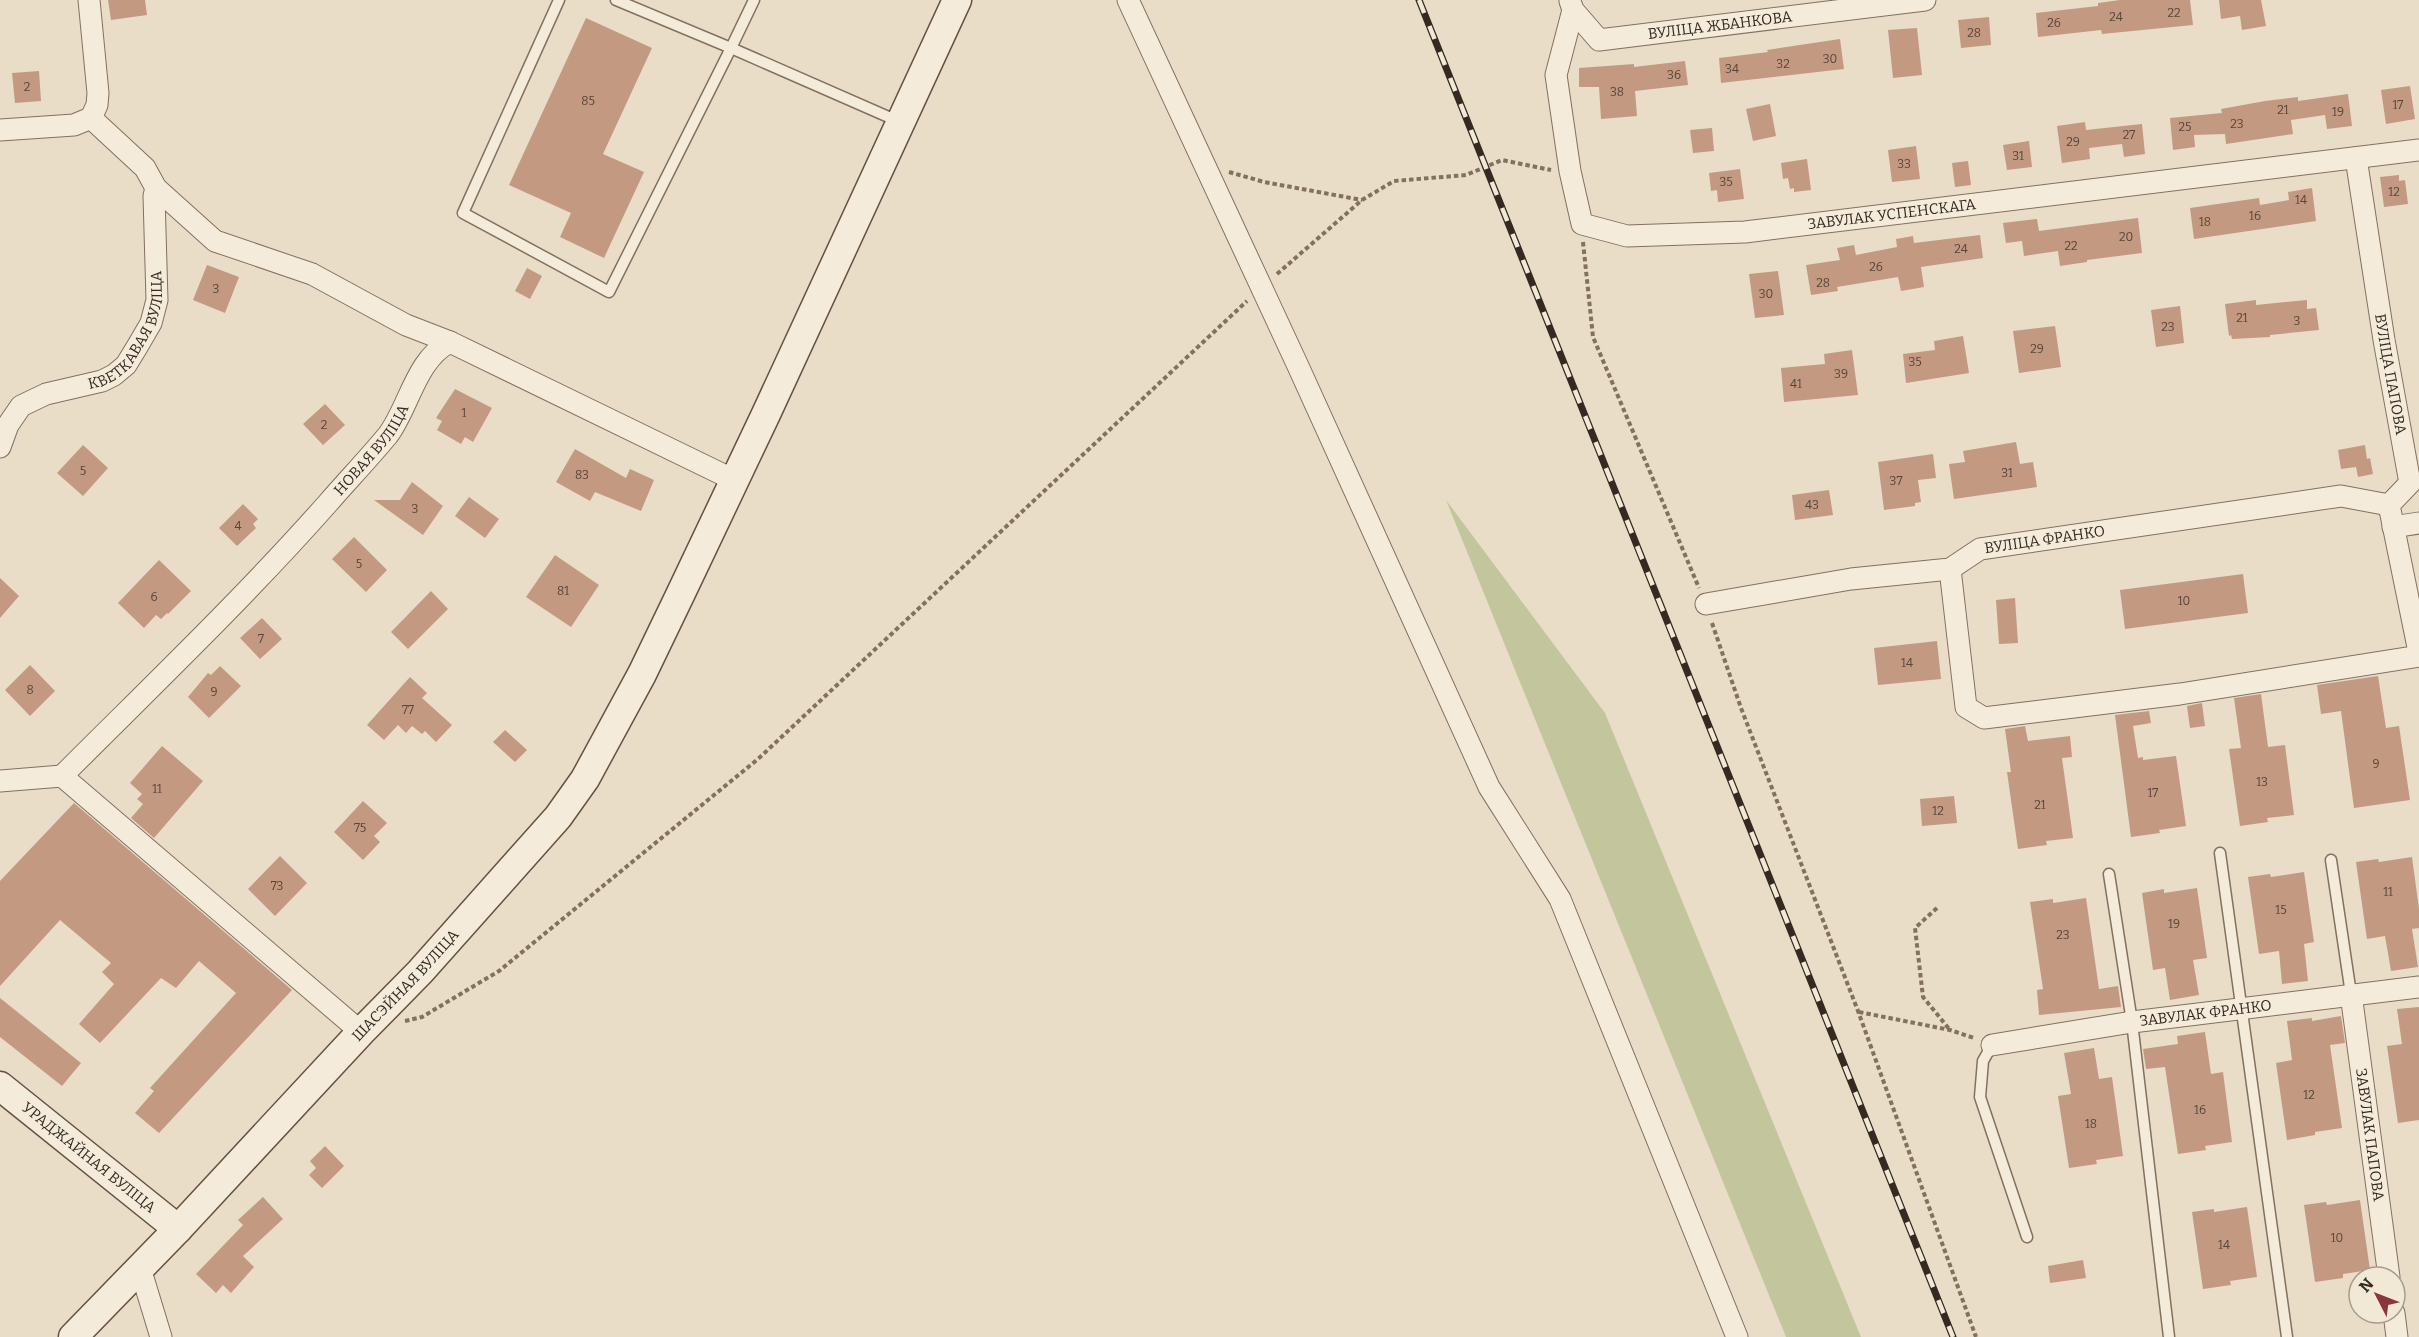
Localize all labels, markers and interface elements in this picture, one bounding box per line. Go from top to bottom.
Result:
house number: 22 [2167,6,2181,20]
street label: ВУЛІЦА ЖБАНКОВА [1647,7,1793,43]
house number: 24 [2109,10,2123,24]
house number: 26 [2047,16,2061,30]
house number: 28 [1967,26,1981,40]
house number: 30 [1823,52,1837,66]
house number: 32 [1776,57,1790,71]
house number: 34 [1725,62,1739,76]
house number: 36 [1667,68,1681,82]
house number: 2 [24,80,30,94]
house number: 38 [1610,85,1624,99]
house number: 85 [581,94,595,108]
house number: 17 [2393,98,2403,112]
house number: 21 [2277,103,2289,117]
house number: 19 [2332,105,2344,119]
house number: 23 [2230,117,2244,131]
house number: 25 [2179,120,2191,134]
house number: 27 [2123,128,2135,142]
house number: 29 [2066,135,2080,149]
house number: 31 [2012,149,2024,163]
house number: 33 [1897,157,1911,171]
house number: 35 [1719,175,1733,189]
house number: 12 [2388,185,2400,199]
house number: 14 [2295,193,2307,207]
street label: ЗАВУЛАК УСПЕНСКАГА [1807,195,1977,233]
house number: 16 [2249,209,2261,223]
house number: 18 [2199,215,2211,229]
house number: 20 [2119,230,2133,244]
house number: 22 [2064,239,2078,253]
house number: 24 [1954,242,1968,256]
house number: 26 [1869,260,1883,274]
street label: КВЕТКАВАЯ ВУЛІЦА [86,270,166,393]
house number: 28 [1816,276,1830,290]
house number: 3 [213,282,220,296]
house number: 30 [1759,287,1773,301]
house number: 21 [2236,311,2248,325]
street label: ВУЛІЦА ПАПОВА [2371,312,2410,437]
house number: 3 [2294,314,2301,328]
house number: 23 [2161,320,2175,334]
house number: 29 [2030,342,2044,356]
house number: 35 [1908,355,1922,369]
house number: 39 [1834,367,1848,381]
house number: 41 [1790,377,1802,391]
street label: НОВАЯ ВУЛІЦА [330,401,413,499]
house number: 1 [462,406,467,420]
house number: 2 [321,418,327,432]
house number: 5 [80,464,86,478]
house number: 31 [2001,466,2013,480]
house number: 83 [575,468,589,482]
house number: 37 [1890,474,1902,488]
house number: 43 [1805,498,1819,512]
house number: 3 [412,502,419,516]
house number: 4 [234,519,242,533]
street label: ВУЛІЦА ФРАНКО [1983,522,2106,557]
house number: 5 [356,557,362,571]
house number: 81 [557,584,569,598]
house number: 6 [150,590,158,604]
house number: 10 [2178,594,2190,608]
house number: 7 [258,632,264,646]
house number: 14 [1901,656,1913,670]
house number: 8 [26,683,34,697]
house number: 9 [210,685,218,699]
house number: 77 [402,703,414,717]
house number: 9 [2372,757,2380,771]
house number: 13 [2256,775,2268,789]
house number: 11 [152,782,162,796]
house number: 17 [2148,786,2158,800]
house number: 21 [2034,798,2046,812]
house number: 12 [1932,804,1944,818]
house number: 75 [354,821,366,835]
house number: 73 [271,879,283,893]
house number: 11 [2383,885,2393,899]
house number: 15 [2275,903,2287,917]
house number: 19 [2168,917,2180,931]
street label: ШАСЭЙНАЯ ВУЛІЦА [348,925,463,1045]
house number: 23 [2056,928,2070,942]
street label: ЗАВУЛАК ФРАНКО [2139,996,2273,1030]
street label: ЗАВУЛАК ПАПОВА [2352,1067,2388,1203]
house number: 12 [2303,1088,2315,1102]
street label: УРАДЖАЙНАЯ ВУЛІЦА [18,1098,160,1217]
house number: 16 [2194,1103,2206,1117]
house number: 18 [2085,1117,2097,1131]
house number: 10 [2331,1231,2343,1245]
house number: 14 [2218,1238,2230,1252]
north arrow [2347,1265,2407,1325]
text: N [2355,1274,2377,1296]

